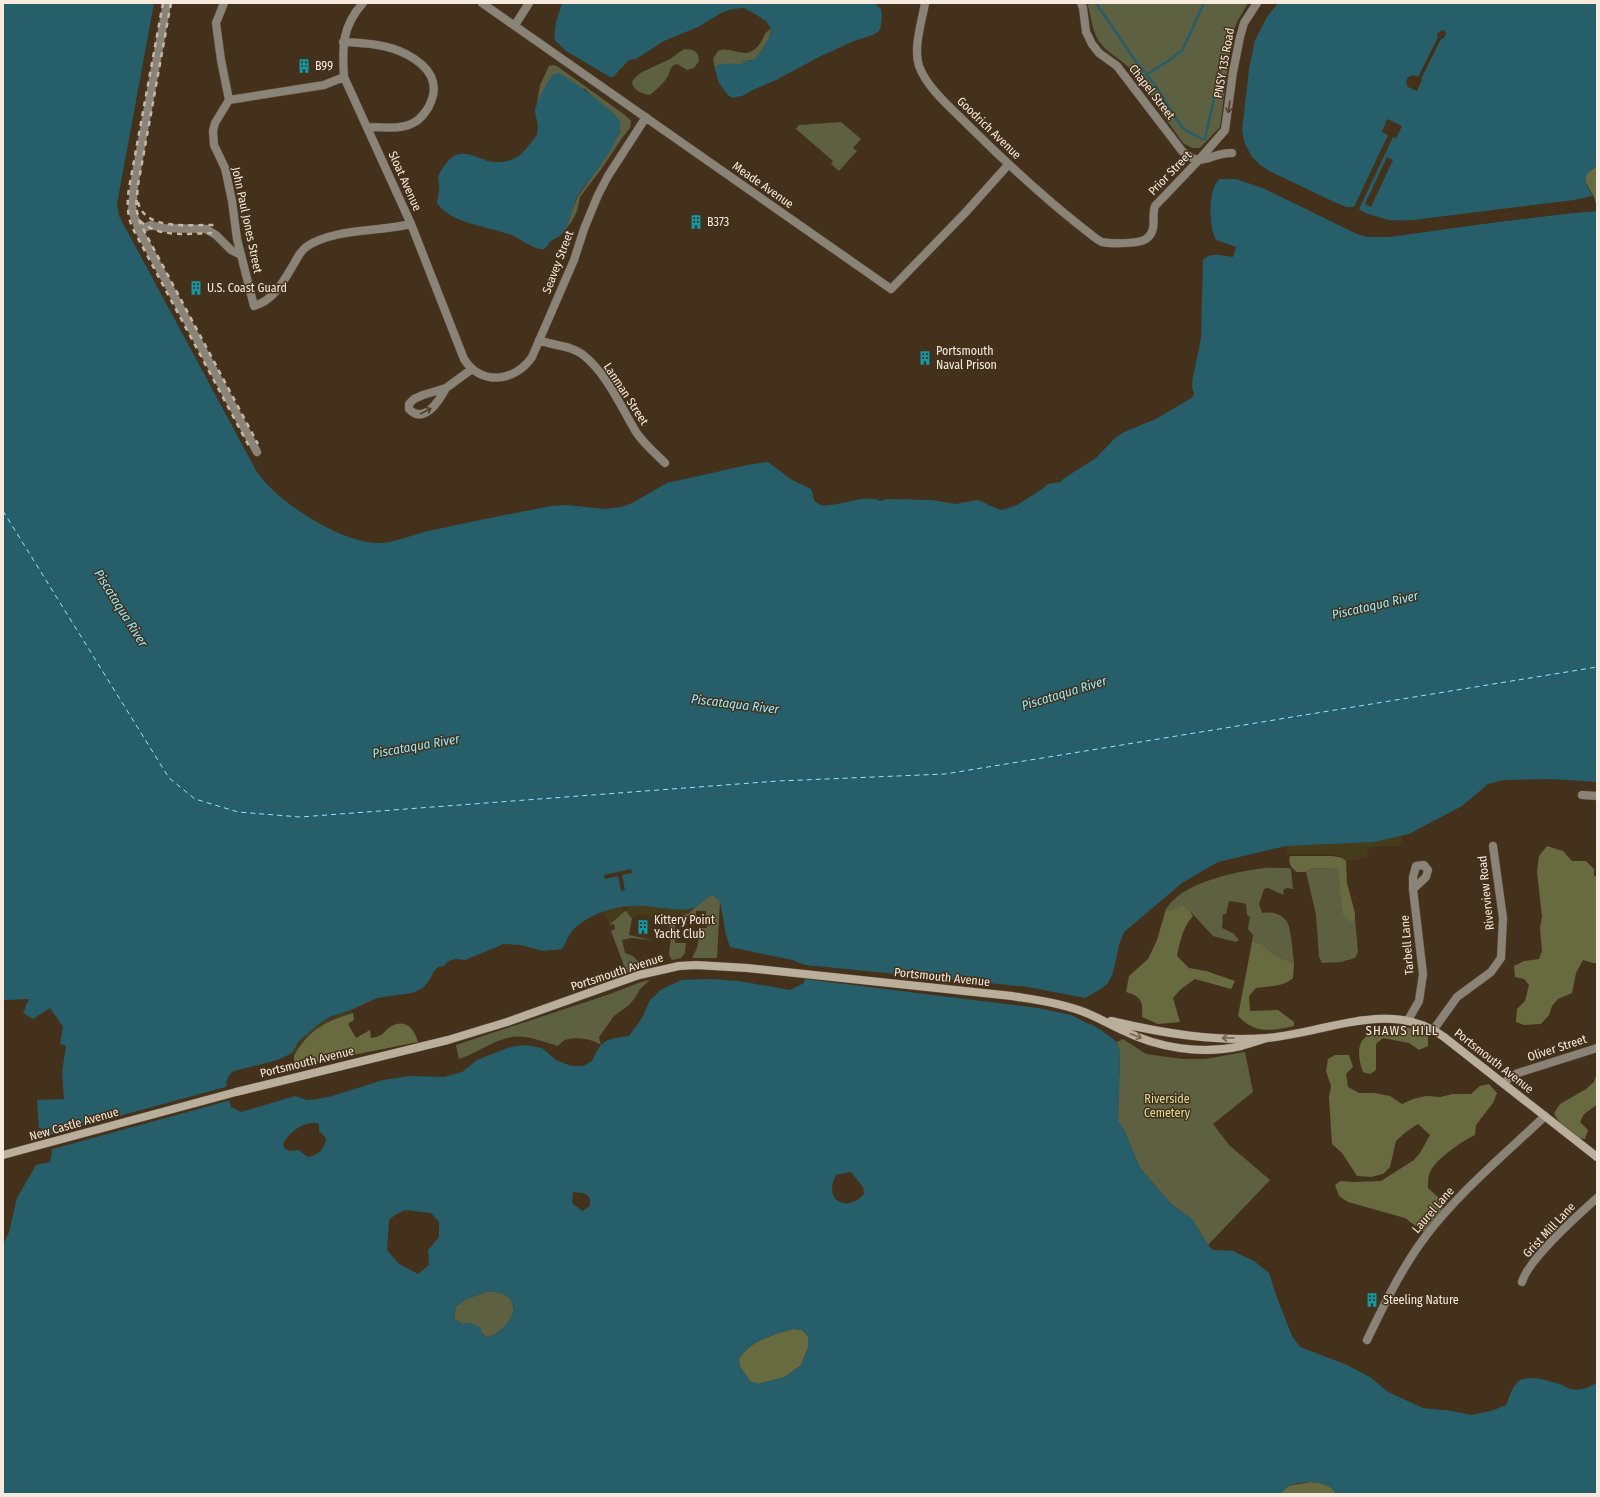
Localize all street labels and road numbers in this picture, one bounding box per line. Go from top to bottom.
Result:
street label: PNSY 135 Road [1211,27,1237,99]
street label: Chapel Street [1126,62,1178,122]
street label: Goodrich Avenue [954,94,1024,162]
street label: Prior Street [1145,148,1195,198]
street label: Sloat Avenue [386,149,424,213]
street label: Meade Avenue [730,159,796,211]
street label: John Paul Jones Street [229,166,265,274]
street label: Seavey Street [540,228,576,295]
street label: Lanman Street [601,360,651,428]
street label: Riverview Road [1475,855,1497,931]
street label: Tarbell Lane [1397,915,1417,975]
street label: Portsmouth Avenue [569,950,665,994]
street label: Portsmouth Avenue [893,965,991,989]
street label: Portsmouth Avenue [1452,1026,1536,1096]
street label: Oliver Street [1526,1032,1588,1064]
street label: Portsmouth Avenue [259,1044,356,1080]
street label: New Castle Avenue [28,1105,120,1143]
street label: Laurel Lane [1409,1184,1457,1236]
street label: Grist Mill Lane [1520,1200,1578,1260]

